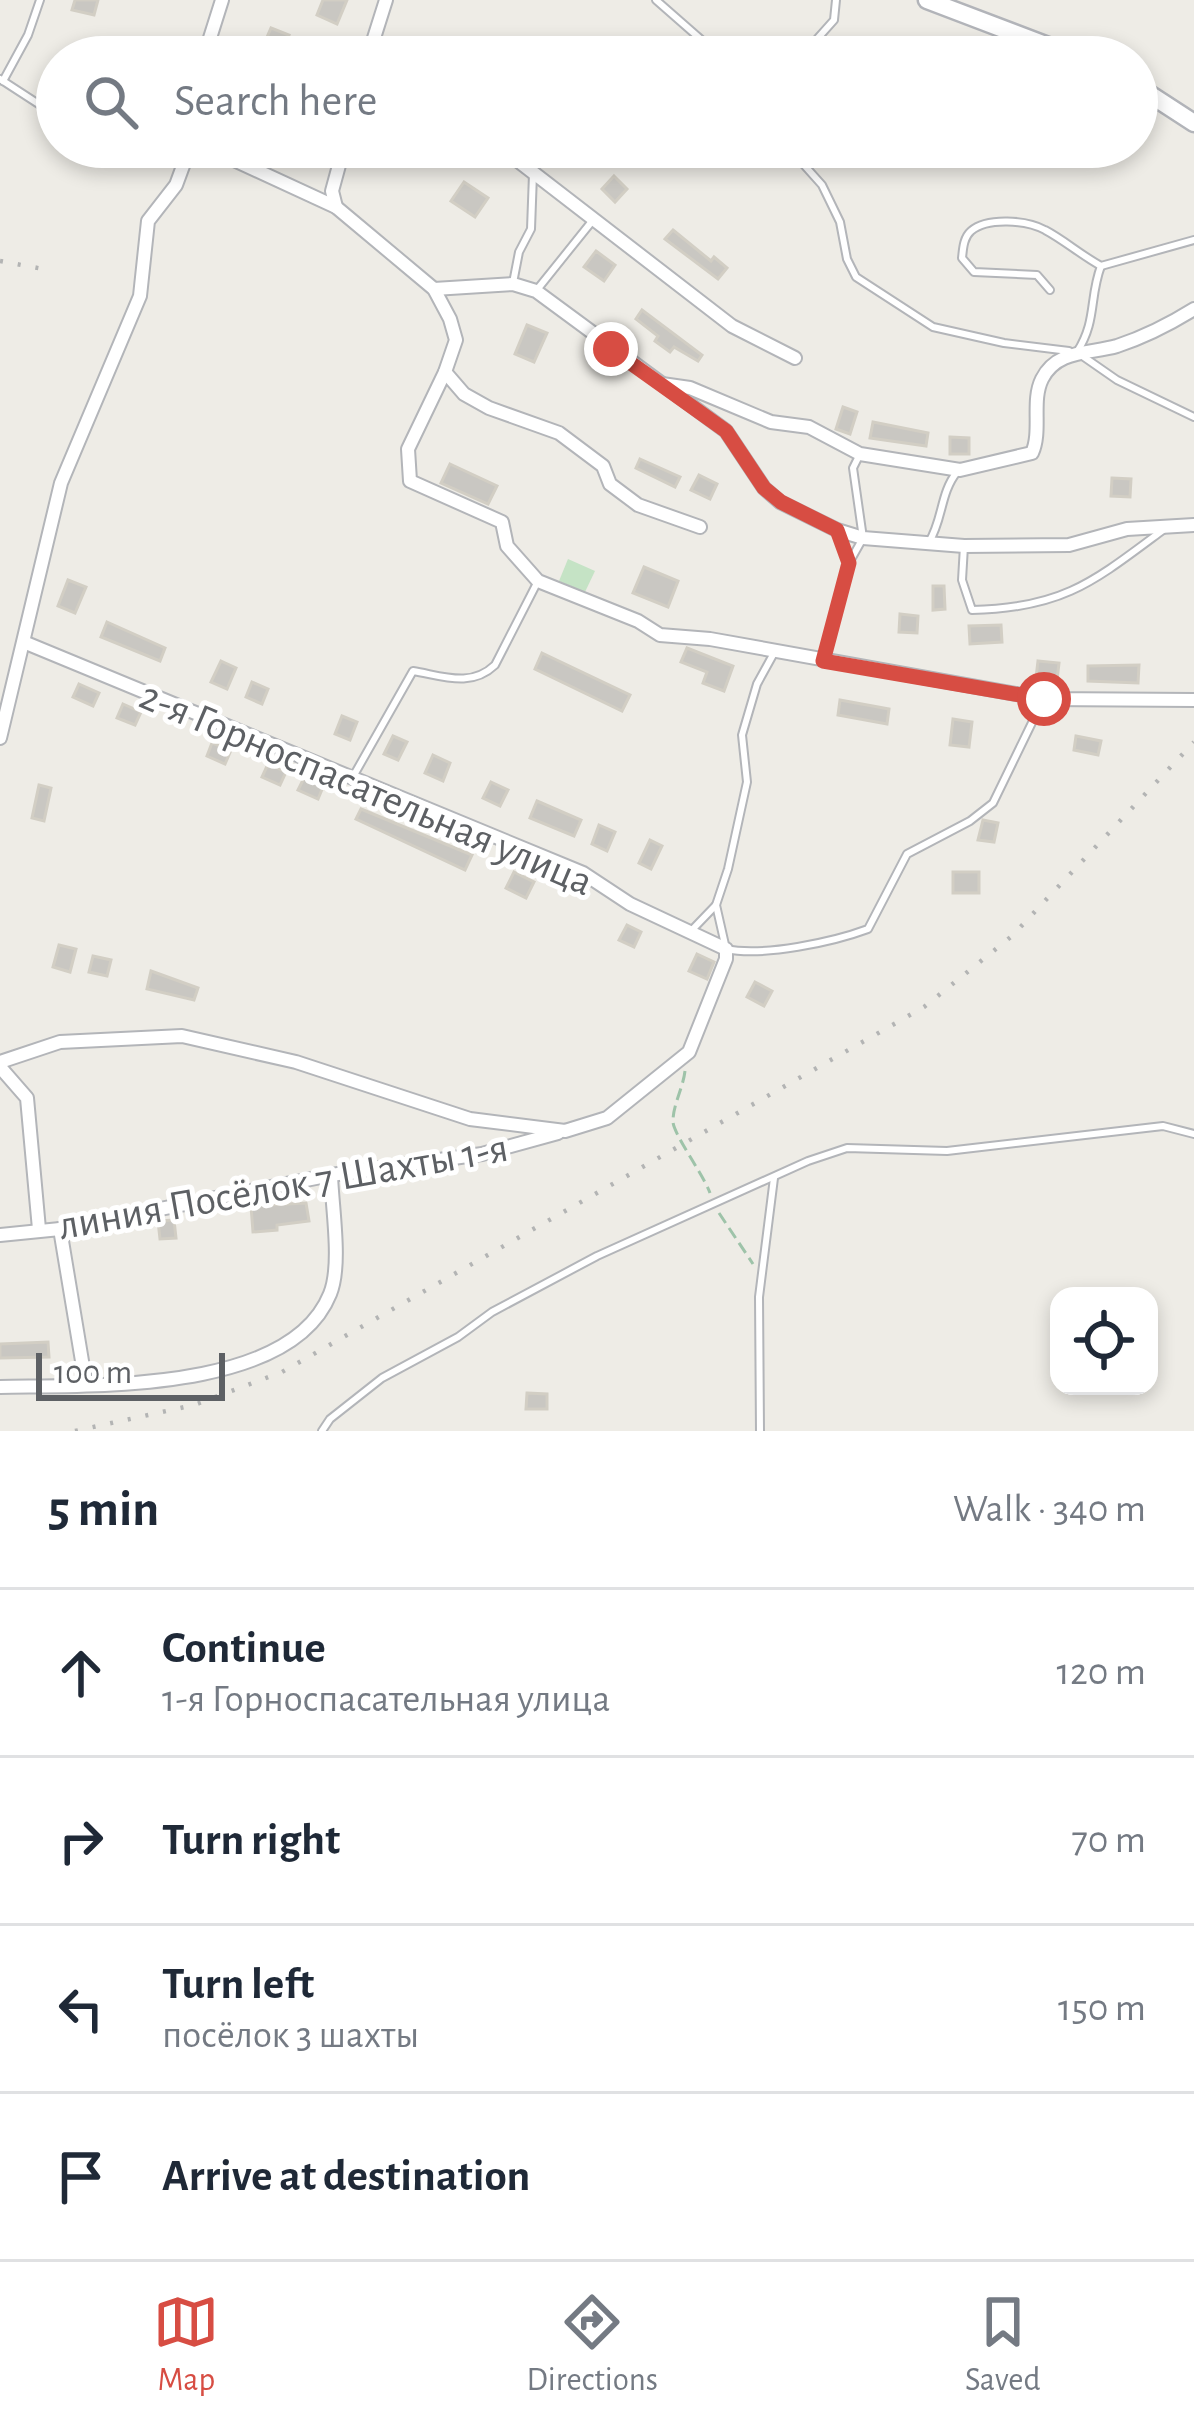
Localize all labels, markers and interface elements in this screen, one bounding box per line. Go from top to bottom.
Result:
search box [36,36,1158,168]
icon: search [78,69,144,135]
text: Search here [174,79,377,124]
route end [584,322,638,376]
route start [1017,672,1071,726]
street label: 2-я Горноспасательная улица [134,674,599,903]
street label: линия Посёлок 7 Шахты 1-я [55,1127,511,1247]
map controls [1050,1287,1158,1395]
button: locate [1050,1287,1158,1395]
scale bar [36,1347,225,1400]
text: 100 m [54,1357,132,1390]
text: 5 min [48,1484,159,1535]
text: Walk · 340 m [953,1490,1146,1529]
text: Continue [162,1626,326,1671]
icon: ahead [48,1640,114,1706]
text: 120 m [1057,1653,1146,1692]
text: 1-я Горноспасательная улица [162,1680,610,1719]
icon: right [48,1808,114,1874]
text: Turn right [162,1818,340,1863]
text: 70 m [1072,1821,1146,1860]
text: Turn left [162,1962,314,2007]
icon: left [48,1976,114,2042]
text: 150 m [1058,1989,1146,2028]
text: посёлок 3 шахты [162,2016,419,2055]
icon: arrive [48,2144,114,2210]
text: Arrive at destination [162,2154,530,2199]
tab: Map [153,2289,219,2401]
tab: Directions [526,2289,658,2401]
tab: Saved [965,2289,1040,2401]

